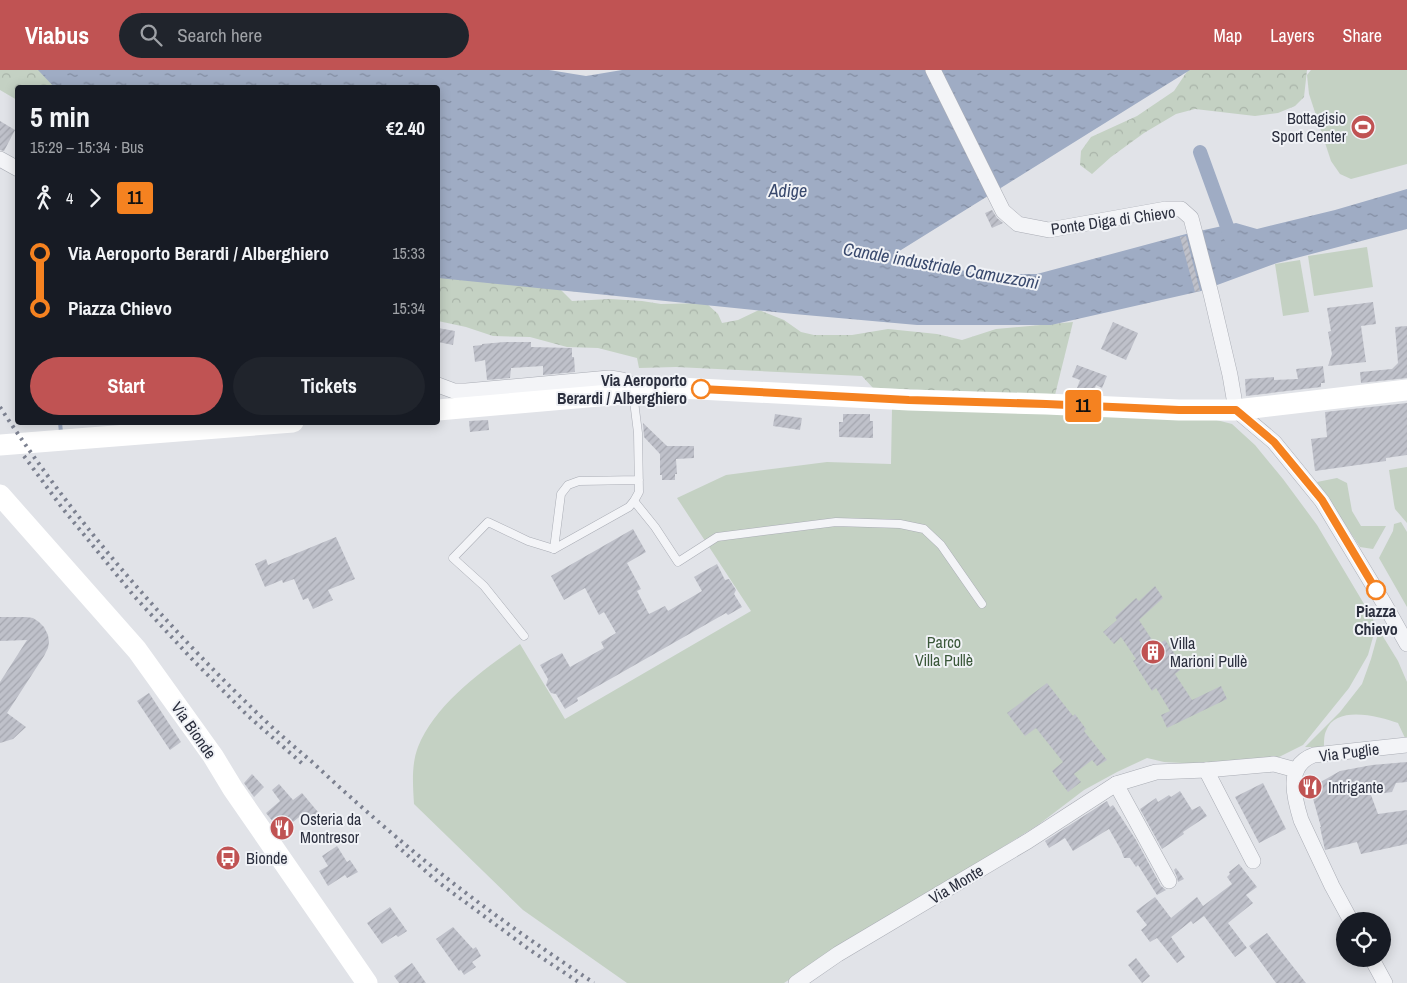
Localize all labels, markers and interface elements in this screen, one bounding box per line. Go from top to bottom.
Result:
search box [119,13,469,58]
text: Viabus [25,19,89,51]
icon: search [137,21,165,49]
text: Search here [177,22,262,48]
text: Map [1214,23,1242,48]
text: Layers [1270,23,1315,48]
text: Share [1343,23,1382,48]
text: 5 min [30,98,90,136]
place label: Bottagisio Sport Center [1272,107,1347,147]
sports icon: Bottagisio Sport Center [1350,114,1376,140]
text: €2.40 [386,115,425,141]
text: 15:29 – 15:34 · Bus [30,136,144,158]
water label: Adige [768,178,807,203]
icon: walk [30,184,58,212]
icon: forward [81,184,109,212]
text: 11 [127,185,143,210]
text: 4 [66,187,73,209]
street label: Ponte Diga di Chievo [1049,200,1177,240]
water label: Canale industriale Camuzzoni [841,236,1041,295]
text: Via Aeroporto Berardi / Alberghiero [68,240,329,266]
text: 15:33 [392,242,425,264]
text: Piazza Chievo [68,295,172,321]
text: 15:34 [392,297,425,319]
button: Start [30,357,223,415]
button: Tickets [233,357,425,415]
place label: Via Aeroporto Berardi / Alberghiero [557,369,687,409]
marker: Via Aeroporto Berardi / Alberghiero [691,379,711,399]
line badge: 11 [1060,390,1106,422]
text: 11 [1075,393,1091,418]
marker: Piazza Chievo [1366,580,1386,600]
place label: Piazza Chievo [1354,600,1398,640]
park label: Parco Villa Pullè [915,631,973,671]
place label: Villa Marioni Pullè [1170,632,1247,672]
building icon: Villa Marioni Pullè [1140,639,1166,665]
street label: Via Bionde [166,697,222,763]
street label: Via Puglie [1318,737,1380,767]
restaurant icon: Intrigante [1297,774,1323,800]
place label: Intrigante [1328,776,1383,798]
place label: Osteria da Montresor [300,808,362,848]
restaurant icon: Osteria da Montresor [269,815,295,841]
bus stop icon: Bionde [215,845,241,871]
place label: Bionde [246,847,288,869]
street label: Via Monte [925,859,987,909]
map controls [1336,912,1391,967]
button: locate [1336,912,1391,967]

